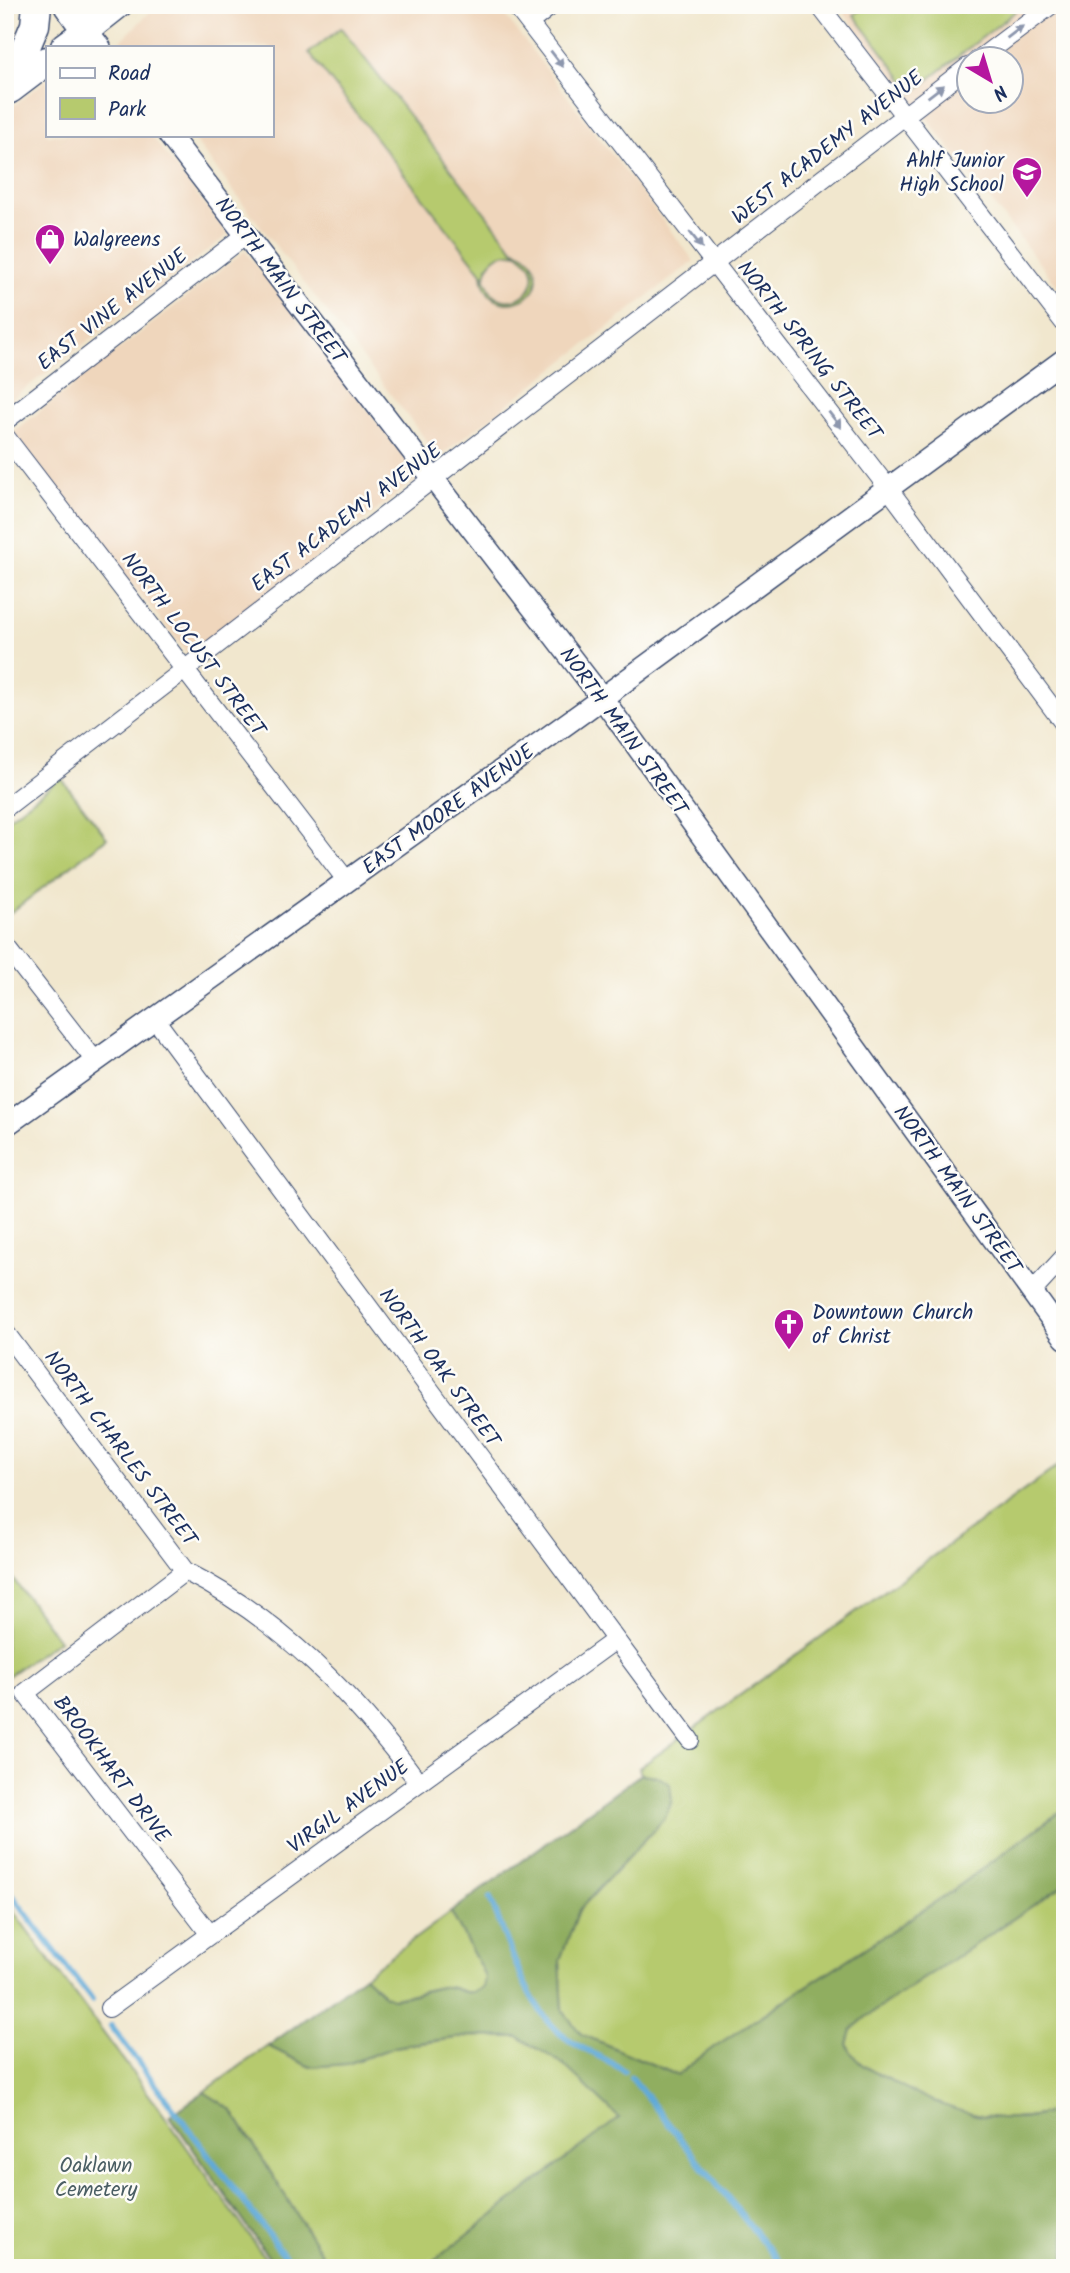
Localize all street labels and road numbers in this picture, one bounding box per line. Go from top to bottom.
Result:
street label: WEST ACADEMY AVENUE [725,62,932,234]
street label: NORTH MAIN STREET [206,190,355,373]
street label: EAST VINE AVENUE [30,240,196,380]
street label: NORTH SPRING STREET [728,254,891,449]
street label: EAST ACADEMY AVENUE [244,435,450,601]
street label: NORTH LOCUST STREET [112,546,274,746]
street label: NORTH MAIN STREET [550,640,697,825]
street label: EAST MOORE AVENUE [356,736,543,884]
street label: NORTH MAIN STREET [884,1098,1031,1283]
street label: NORTH OAK STREET [370,1281,509,1456]
street label: NORTH CHARLES STREET [35,1344,206,1555]
street label: BROOKHART DRIVE [44,1689,178,1852]
street label: VIRGIL AVENUE [281,1751,418,1863]

